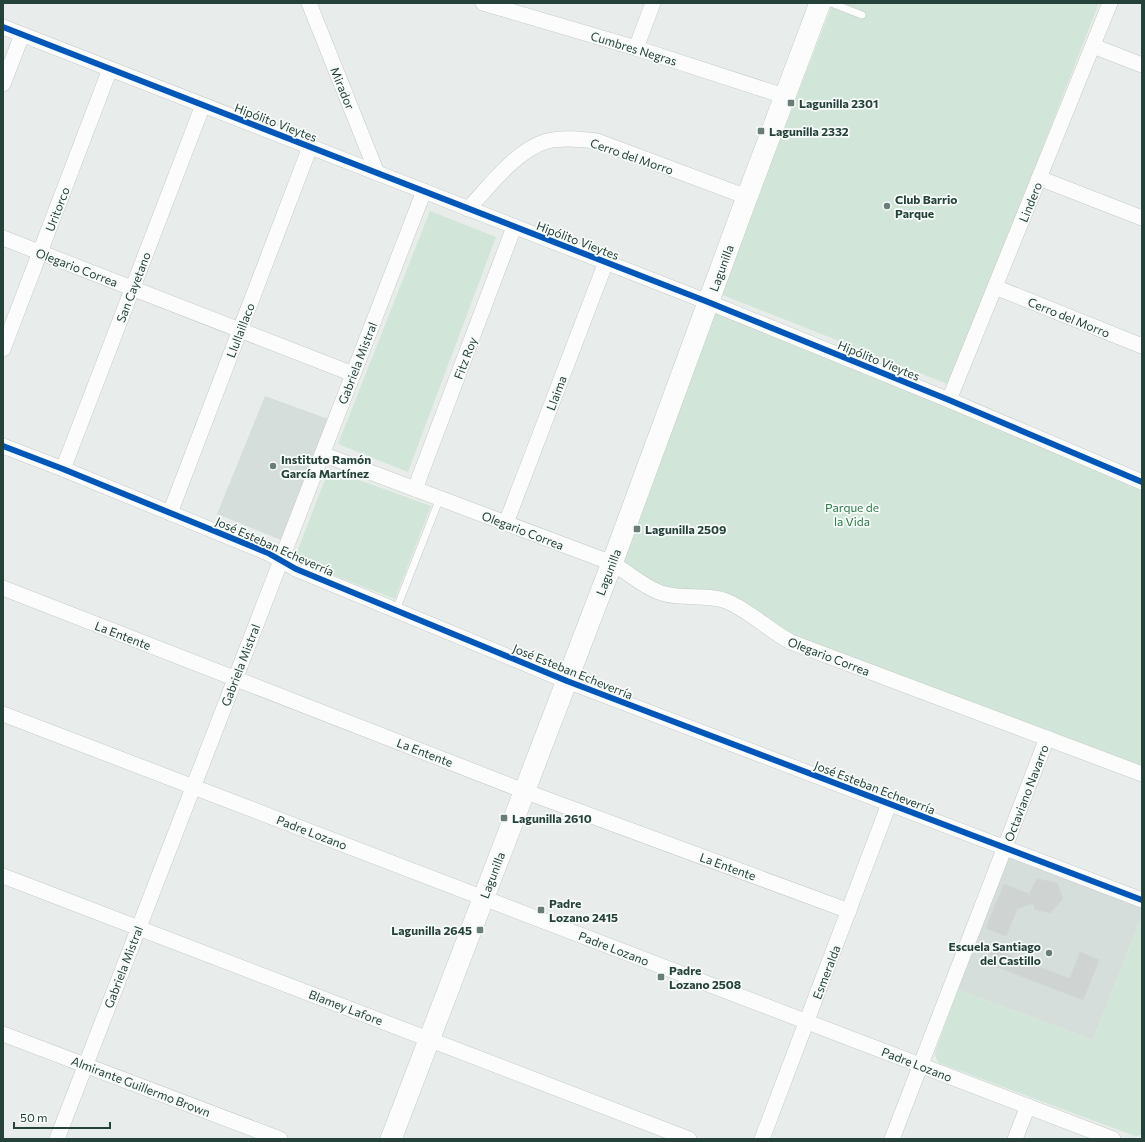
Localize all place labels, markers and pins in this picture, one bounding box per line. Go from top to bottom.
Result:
place label: Lagunilla 2301 [799,96,878,110]
marker: Lagunilla 2301 [786,98,796,108]
place label: Lagunilla 2332 [769,124,849,138]
marker: Lagunilla 2332 [756,126,766,136]
place label: Club Barrio Parque [895,192,957,220]
marker: Club Barrio Parque [882,201,892,211]
place label: Instituto Ramón García Martínez [281,452,371,480]
marker: Instituto Ramón García Martínez [268,461,278,471]
place label: Lagunilla 2509 [645,522,726,536]
marker: Lagunilla 2509 [632,524,642,534]
place label: Lagunilla 2610 [512,811,592,825]
marker: Lagunilla 2610 [499,813,509,823]
place label: Padre Lozano 2415 [549,896,618,924]
marker: Padre Lozano 2415 [536,905,546,915]
place label: Lagunilla 2645 [391,923,472,937]
marker: Lagunilla 2645 [475,925,485,935]
place label: Escuela Santiago del Castillo [949,939,1041,967]
marker: Escuela Santiago del Castillo [1044,948,1054,958]
place label: Padre Lozano 2508 [669,963,741,991]
marker: Padre Lozano 2508 [656,972,666,982]

